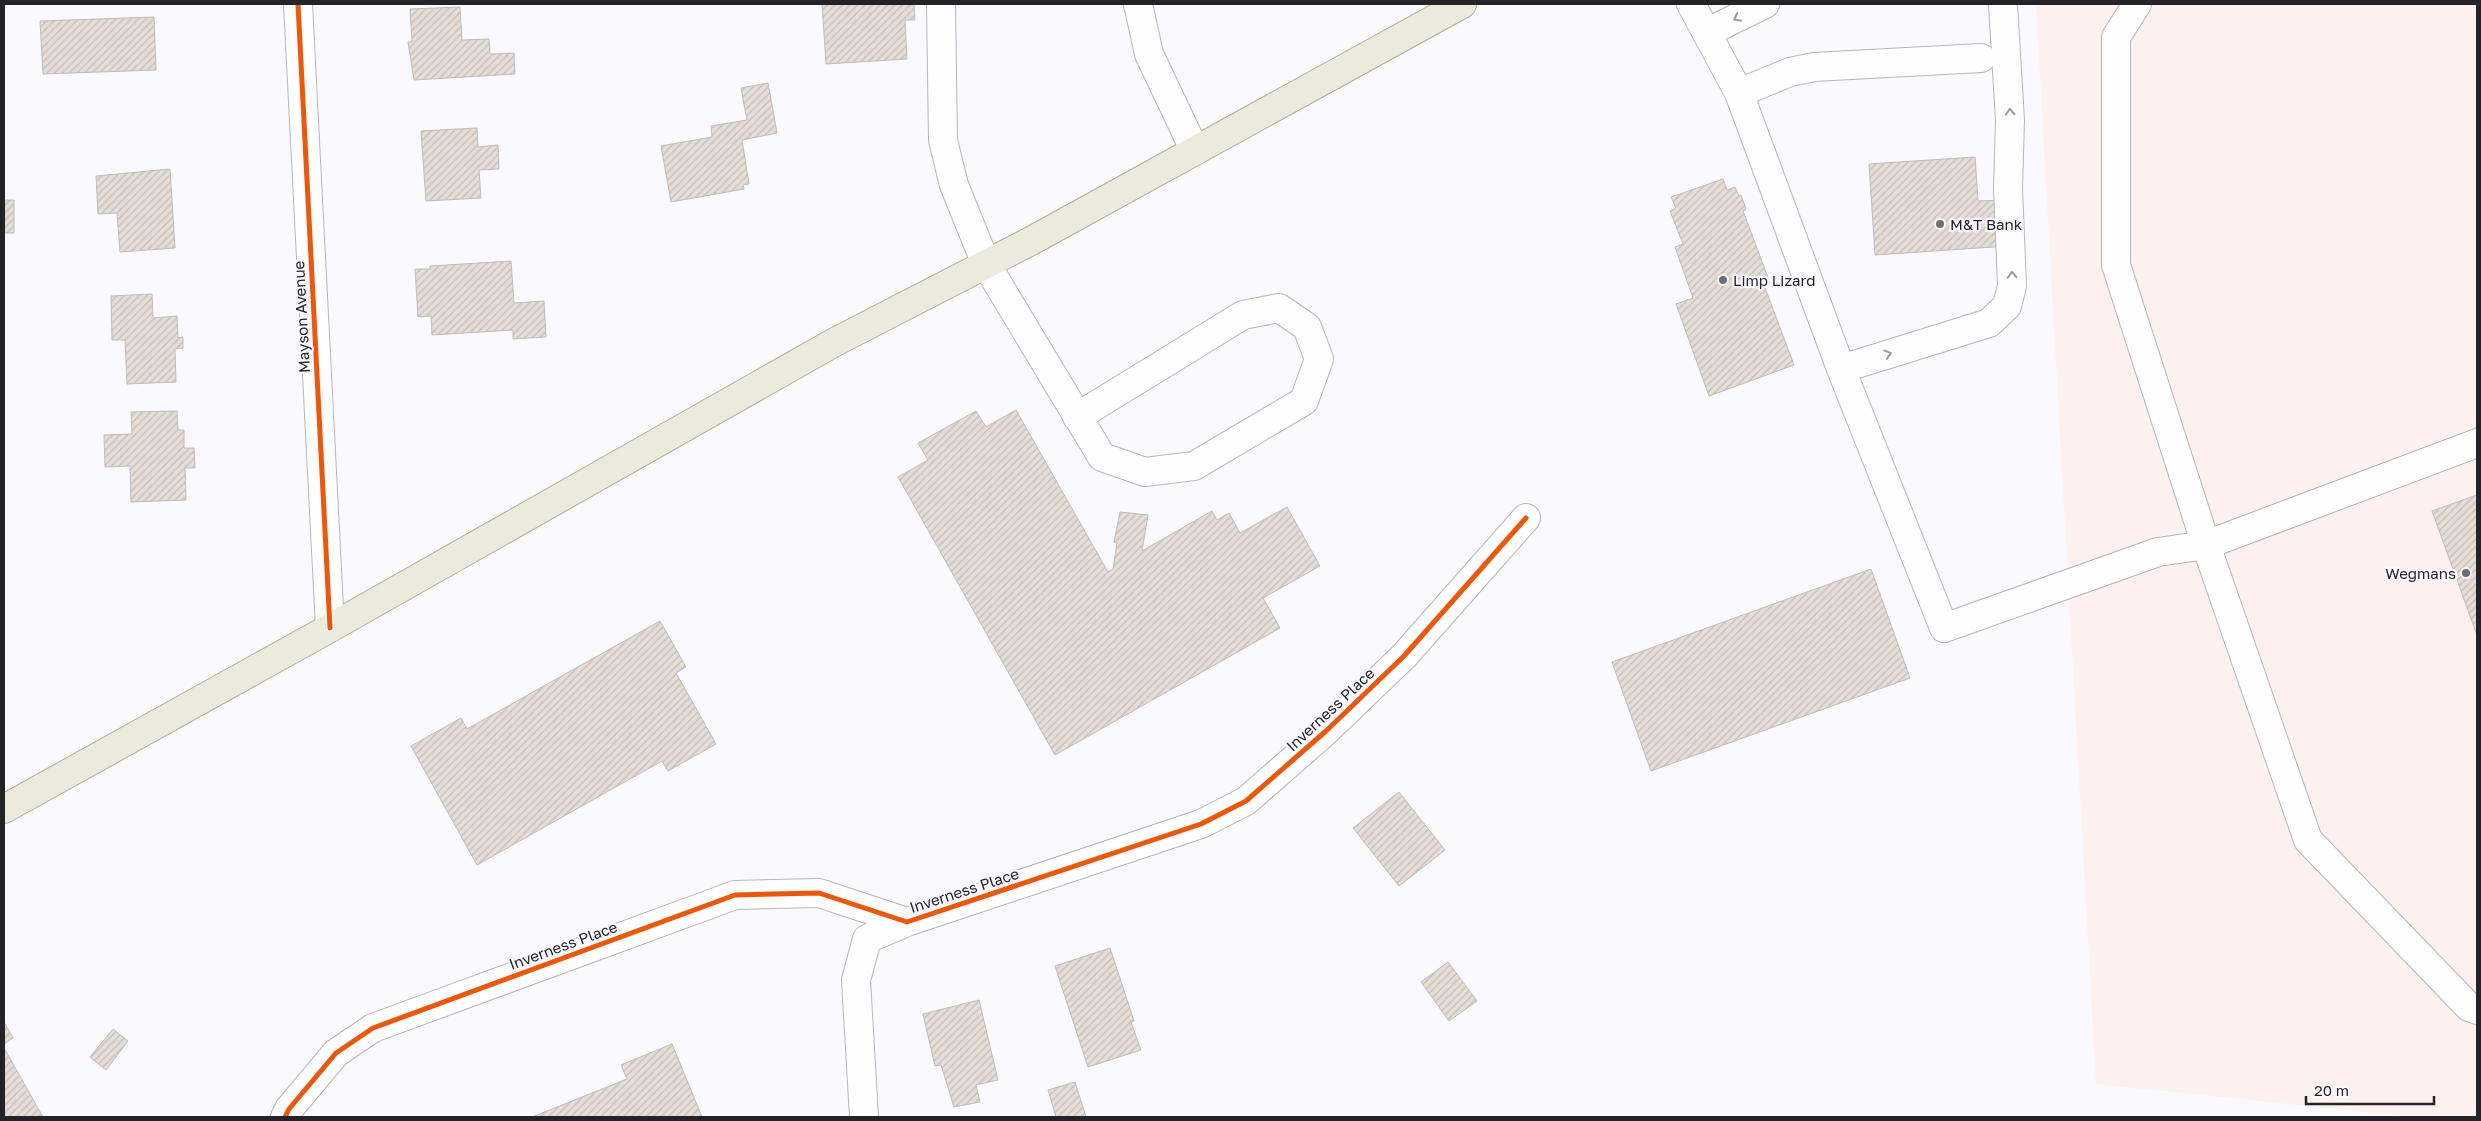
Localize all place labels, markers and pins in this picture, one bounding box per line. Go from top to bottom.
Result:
place label: M&T Bank [1950,215,2023,233]
marker: M&T Bank [1934,218,1946,230]
place label: Limp Lizard [1733,271,1815,289]
marker: Limp Lizard [1717,274,1729,286]
place label: Wegmans [2385,564,2456,582]
marker: Wegmans [2460,567,2472,579]

